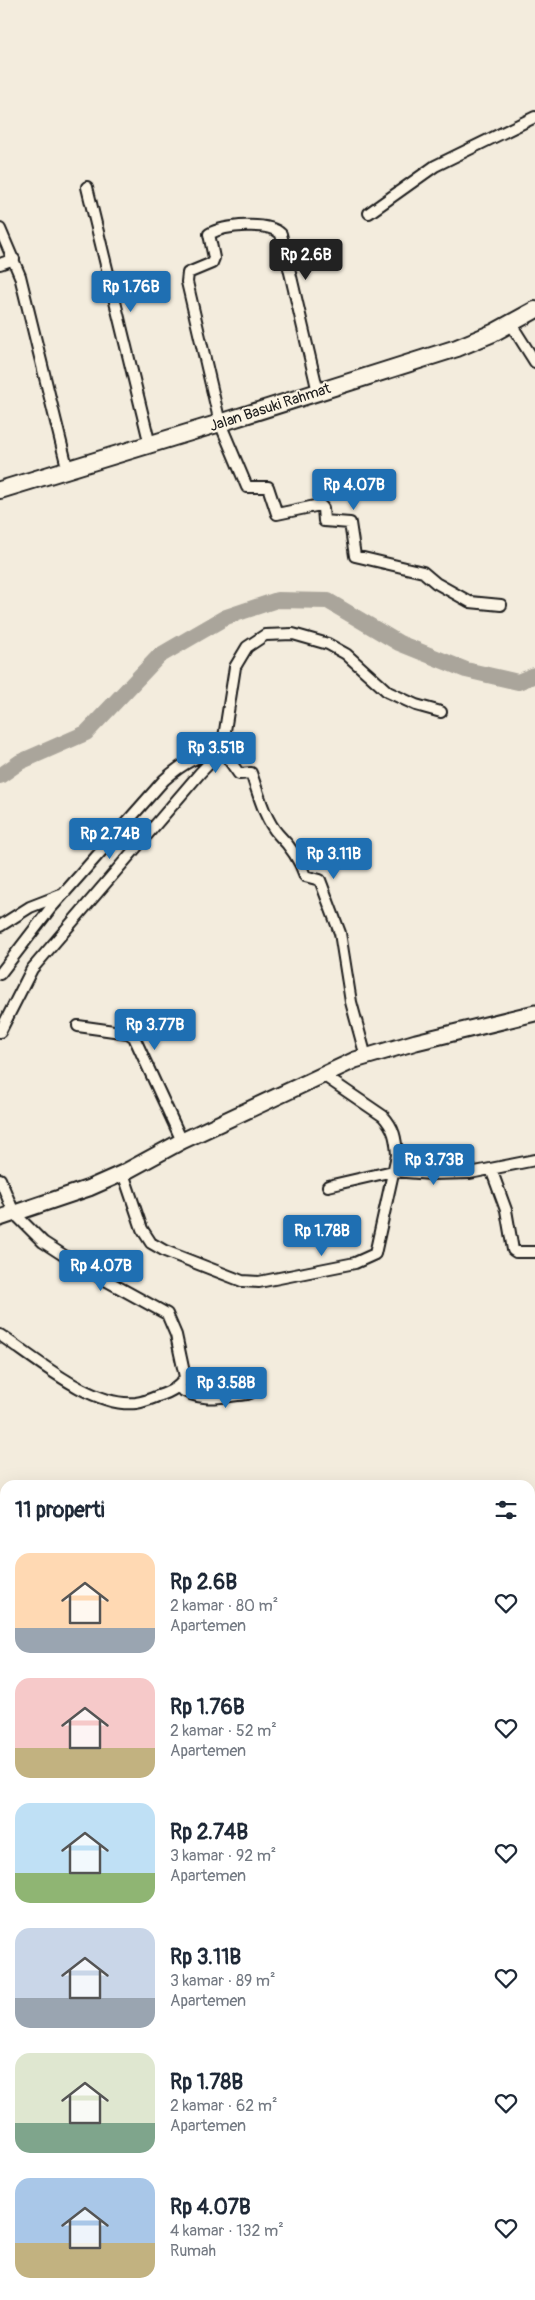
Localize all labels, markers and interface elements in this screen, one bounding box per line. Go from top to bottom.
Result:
pin: Rp 2.6B [260,238,352,281]
text: Rp 2.6B [280,245,332,265]
pin: Rp 1.76B [79,270,183,313]
text: Rp 1.76B [103,277,159,297]
street label: Jalan Basuki Rahmat [207,379,334,436]
pin: Rp 4.07B [302,468,406,511]
text: Rp 4.07B [323,475,385,495]
pin: Rp 3.51B [164,732,268,774]
text: Rp 3.51B [188,738,244,758]
pin: Rp 2.74B [58,818,162,860]
text: Rp 2.74B [80,824,140,844]
pin: Rp 3.11B [282,838,386,880]
text: Rp 3.11B [307,844,361,864]
pin: Rp 3.77B [103,1008,207,1051]
text: Rp 3.77B [126,1015,184,1035]
pin: Rp 3.73B [382,1144,486,1186]
text: Rp 3.73B [404,1150,464,1170]
pin: Rp 1.78B [270,1214,374,1257]
text: Rp 1.78B [294,1221,350,1241]
pin: Rp 4.07B [49,1250,153,1292]
text: Rp 4.07B [70,1256,132,1276]
pin: Rp 3.58B [174,1366,278,1409]
text: Rp 3.58B [197,1373,255,1393]
icon: filters [492,1496,520,1524]
text: 11 properti [15,1497,104,1524]
text: Rp 2.6B [170,1569,237,1596]
icon: home [55,1573,115,1633]
icon: heart [492,1589,520,1617]
text: 2 kamar · 80 m² [170,1596,278,1616]
text: Apartemen [170,1616,246,1636]
text: Rp 1.76B [170,1694,245,1721]
icon: home [55,1698,115,1758]
icon: heart [492,1714,520,1742]
text: 2 kamar · 52 m² [170,1721,277,1741]
text: Apartemen [170,1741,246,1761]
text: Rp 2.74B [170,1819,248,1846]
icon: home [55,1823,115,1883]
icon: heart [492,1839,520,1867]
text: 3 kamar · 92 m² [170,1846,276,1866]
text: Apartemen [170,1866,246,1886]
text: Rp 3.11B [170,1944,241,1971]
icon: home [55,1948,115,2008]
icon: heart [492,1964,520,1992]
text: 3 kamar · 89 m² [170,1971,275,1991]
text: Apartemen [170,1991,246,2011]
text: Rp 1.78B [170,2069,243,2096]
icon: home [55,2073,115,2133]
icon: heart [492,2089,520,2117]
text: 2 kamar · 62 m² [170,2096,277,2116]
text: Apartemen [170,2116,246,2136]
text: Rp 4.07B [170,2194,251,2221]
icon: home [55,2198,115,2258]
icon: heart [492,2214,520,2242]
text: 4 kamar · 132 m² [170,2221,284,2241]
text: Rumah [170,2241,216,2261]

